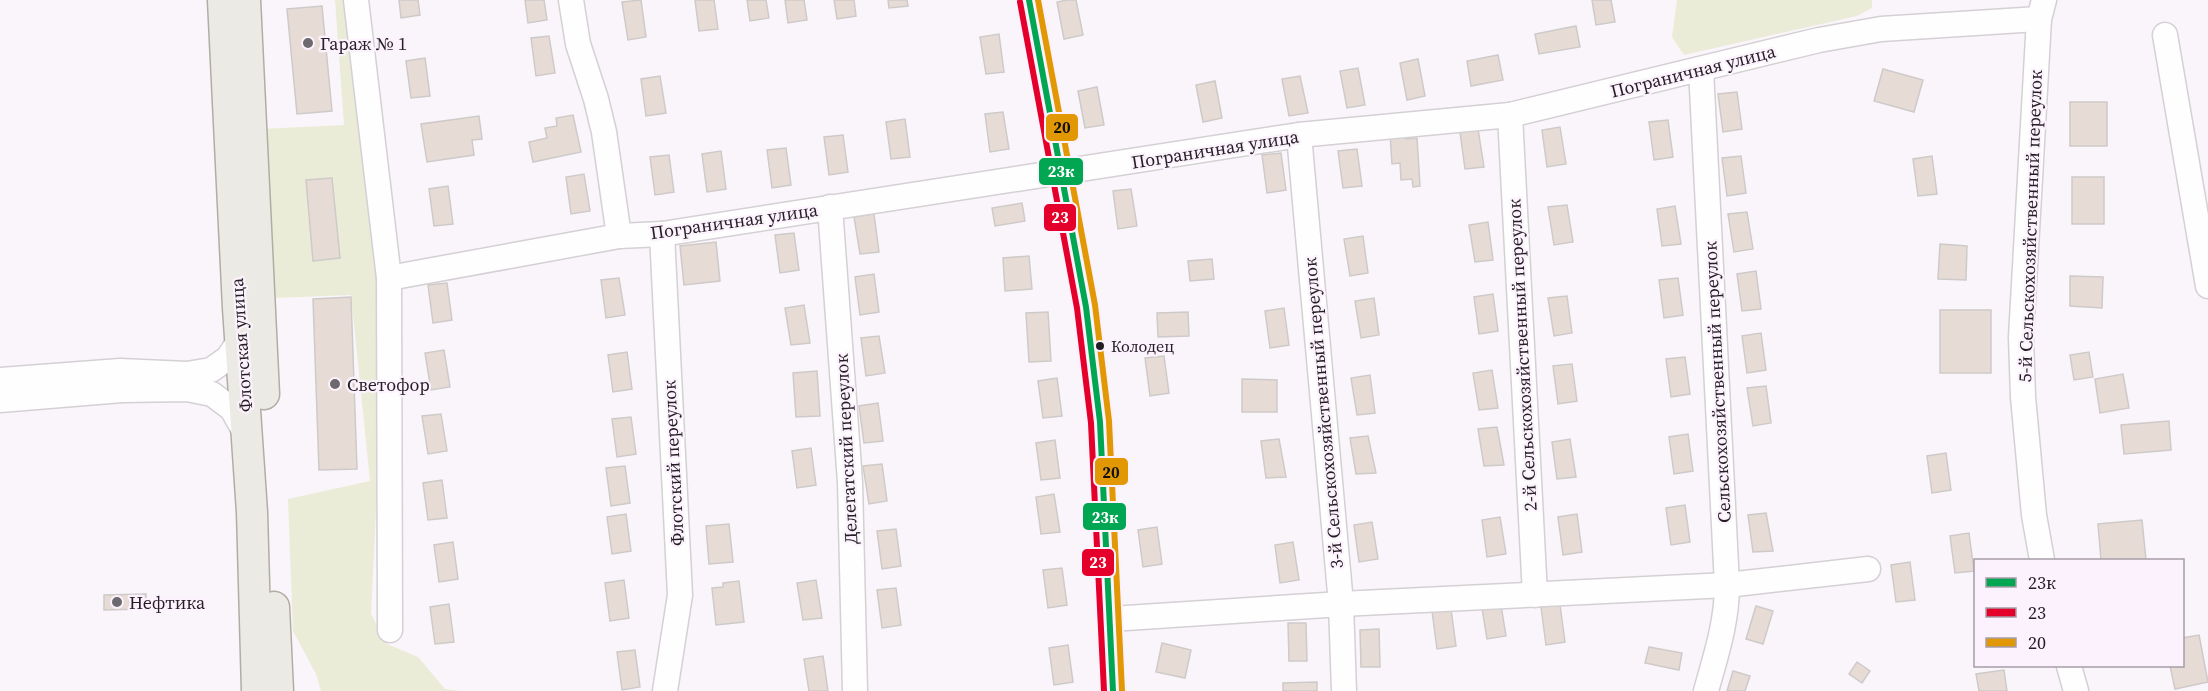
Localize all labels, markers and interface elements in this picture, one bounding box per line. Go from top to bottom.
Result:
place label: Гараж № 1 [320,31,407,56]
marker: Гараж № 1 [301,36,315,50]
street label: Пограничная улица [1608,38,1779,104]
street label: 5-й Сельскохозяйственный переулок [2012,69,2048,383]
line badge: 20 [1045,113,1079,142]
text: 20 [1053,116,1071,138]
street label: Пограничная улица [1130,123,1301,175]
line badge: 23к [1038,157,1084,186]
text: 23к [1048,160,1075,182]
street label: Пограничная улица [649,197,820,245]
street label: 2-й Сельскохозяйственный переулок [1501,198,1543,512]
line badge: 23 [1043,203,1077,232]
text: 23 [1051,206,1069,228]
street label: Сельскохозяйственный переулок [1697,240,1737,523]
street label: 3-й Сельскохозяйственный переулок [1297,256,1349,570]
street label: Флотская улица [224,276,258,413]
place label: Колодец [1111,335,1174,357]
marker: Колодец [1094,340,1106,352]
street label: Делегатский переулок [829,353,863,545]
place label: Светофор [347,372,430,397]
marker: Светофор [328,377,342,391]
street label: Флотский переулок [656,379,690,547]
line badge: 20 [1094,457,1129,486]
text: 20 [1102,461,1120,483]
line badge: 23к [1082,502,1127,531]
text: 23к [1092,506,1119,528]
line badge: 23 [1081,548,1115,577]
text: 23 [1089,551,1107,573]
legend [1974,559,2184,667]
text: 23к [2028,570,2056,595]
place label: Нефтика [129,590,206,615]
marker: Нефтика [110,595,124,609]
text: 23 [2028,600,2046,625]
text: 20 [2028,630,2046,655]

